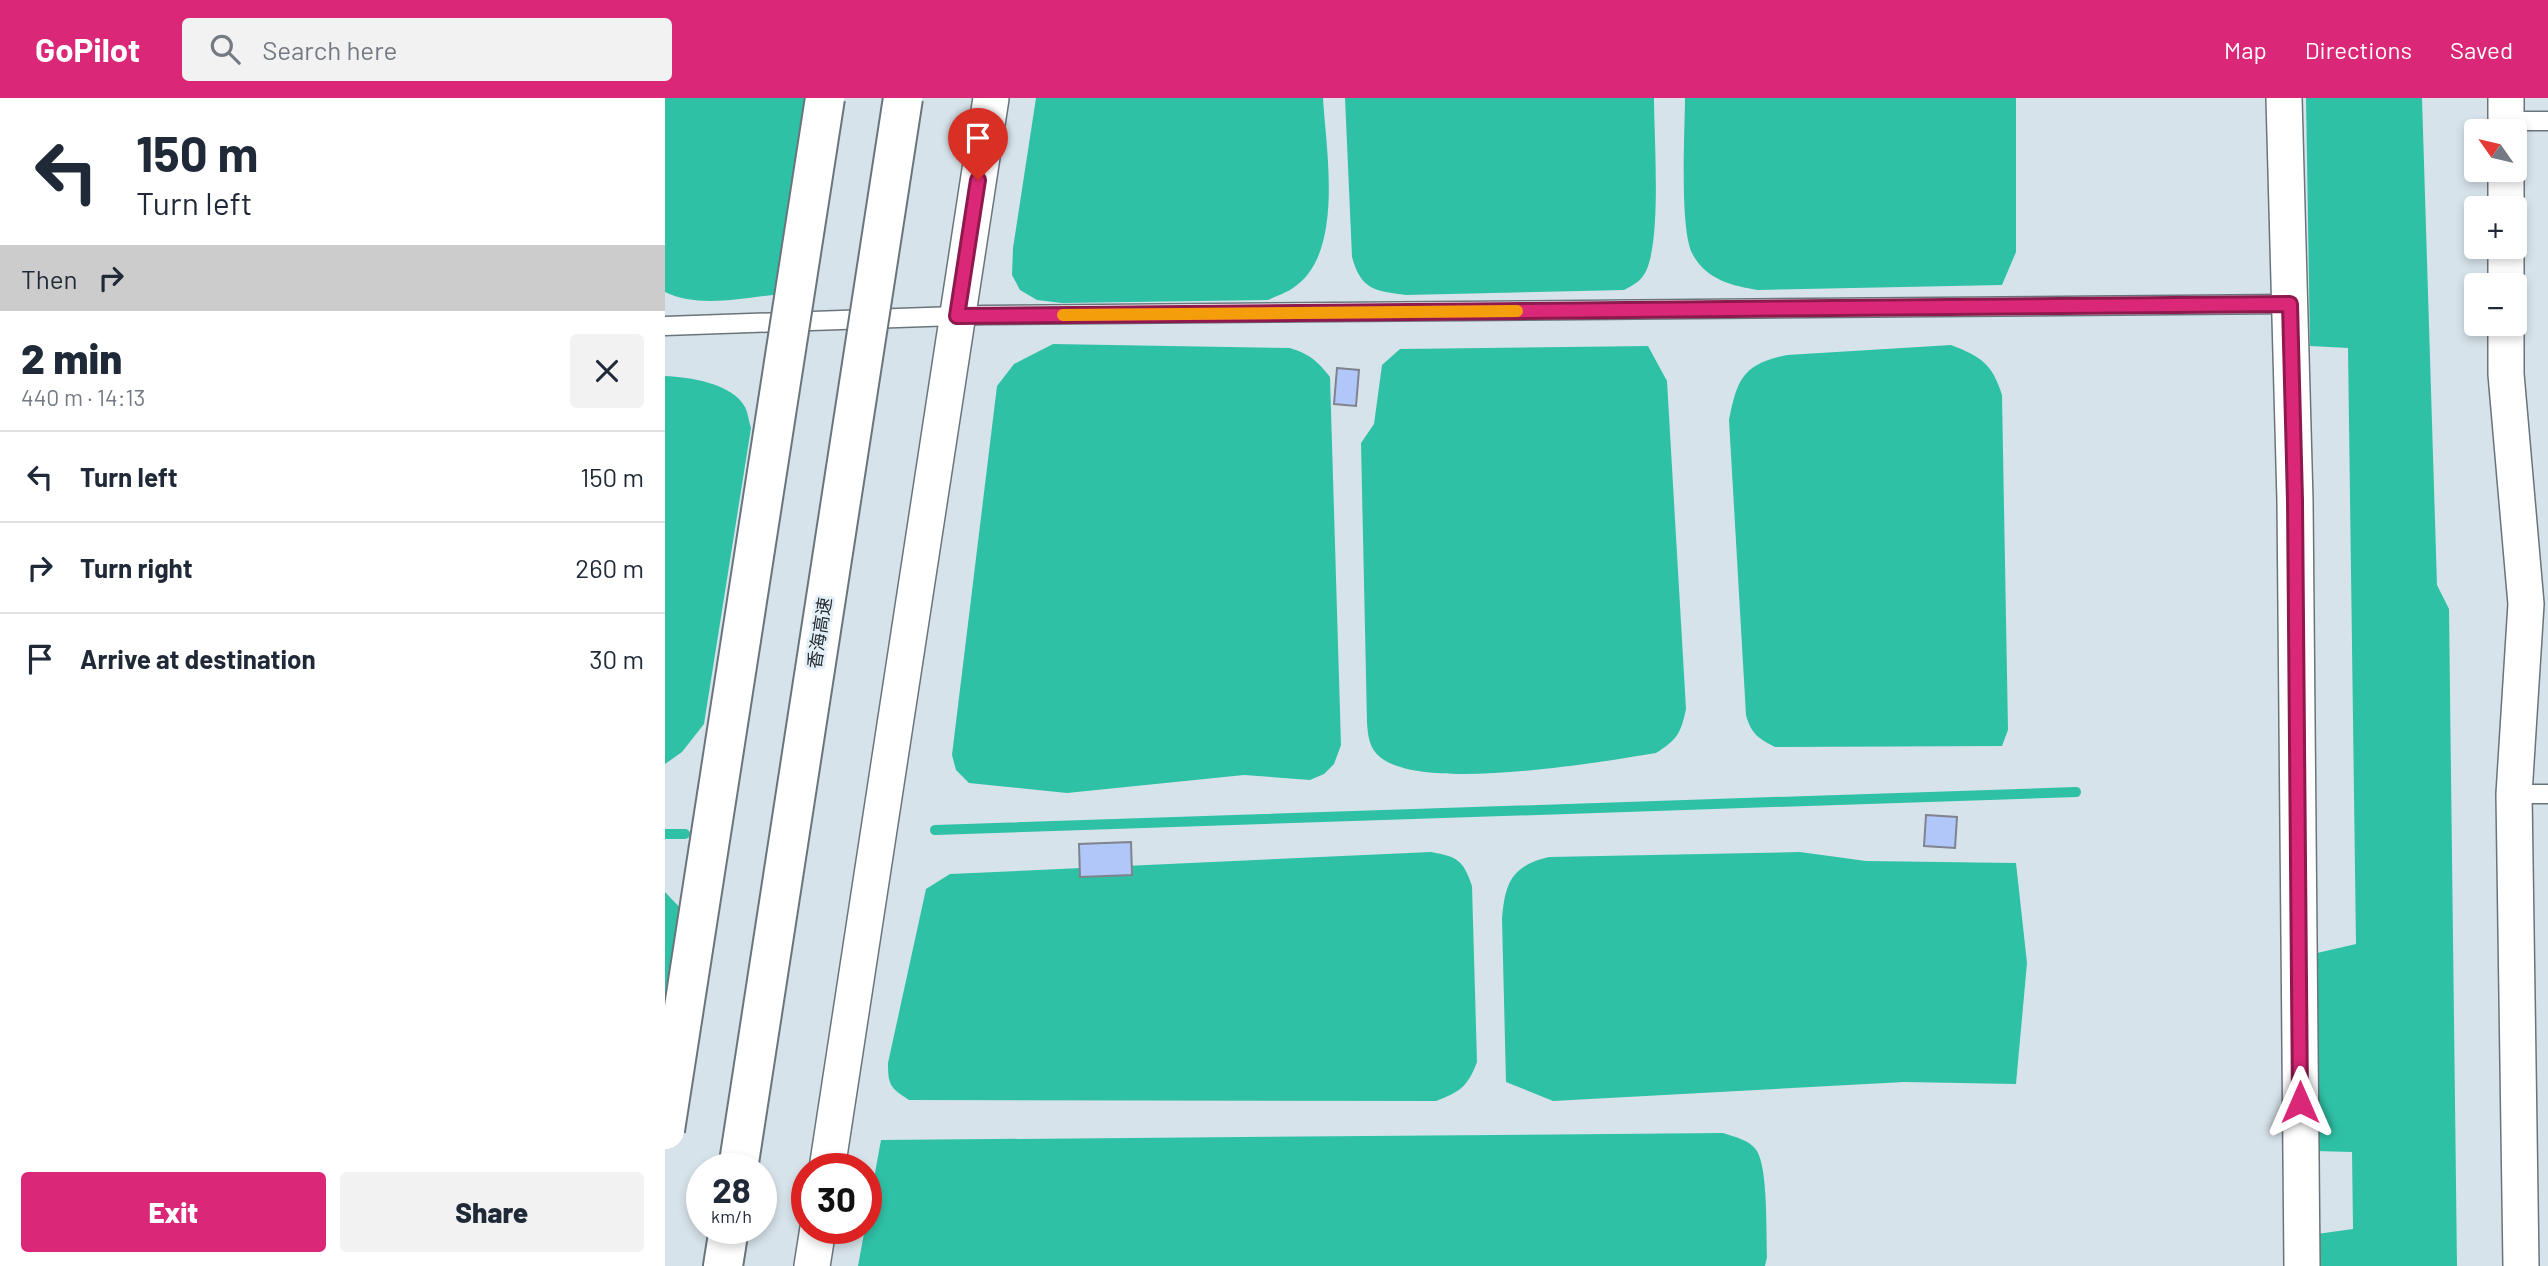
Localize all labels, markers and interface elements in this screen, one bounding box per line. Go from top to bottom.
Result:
search box [182,18,672,81]
text: GoPilot [35,29,140,69]
icon: search [206,30,244,68]
text: Search here [262,34,397,65]
text: Map [2224,35,2267,64]
text: Directions [2305,35,2412,64]
text: Saved [2450,35,2513,64]
pin [948,108,1008,180]
icon: arrive [959,119,997,157]
north arrow [2464,119,2527,182]
map controls [2464,119,2527,336]
text: 150 m [136,123,258,182]
icon: left [21,126,112,217]
text: Turn left [136,183,253,221]
button: + [2464,196,2527,259]
icon: right [92,259,130,297]
text: Then [21,263,78,294]
button: − [2464,273,2527,336]
text: 2 min [21,332,122,382]
button: close [570,334,644,408]
text: 440 m · 14:13 [21,383,145,411]
icon: left [21,458,59,496]
text: Turn left [80,461,178,492]
text: 150 m [580,461,644,492]
icon: right [21,549,59,587]
text: Turn right [80,552,193,583]
text: 260 m [575,552,644,583]
street label: 香海高速 [803,596,836,670]
icon: arrive [21,640,59,678]
text: Arrive at destination [80,643,316,674]
text: 30 m [589,643,644,674]
position arrow [2263,1065,2337,1139]
speed limit sign: 30 [791,1153,882,1244]
text: 28 [712,1168,751,1210]
button: Exit [21,1172,326,1252]
button: Share [340,1172,644,1252]
text: km/h [711,1205,752,1227]

